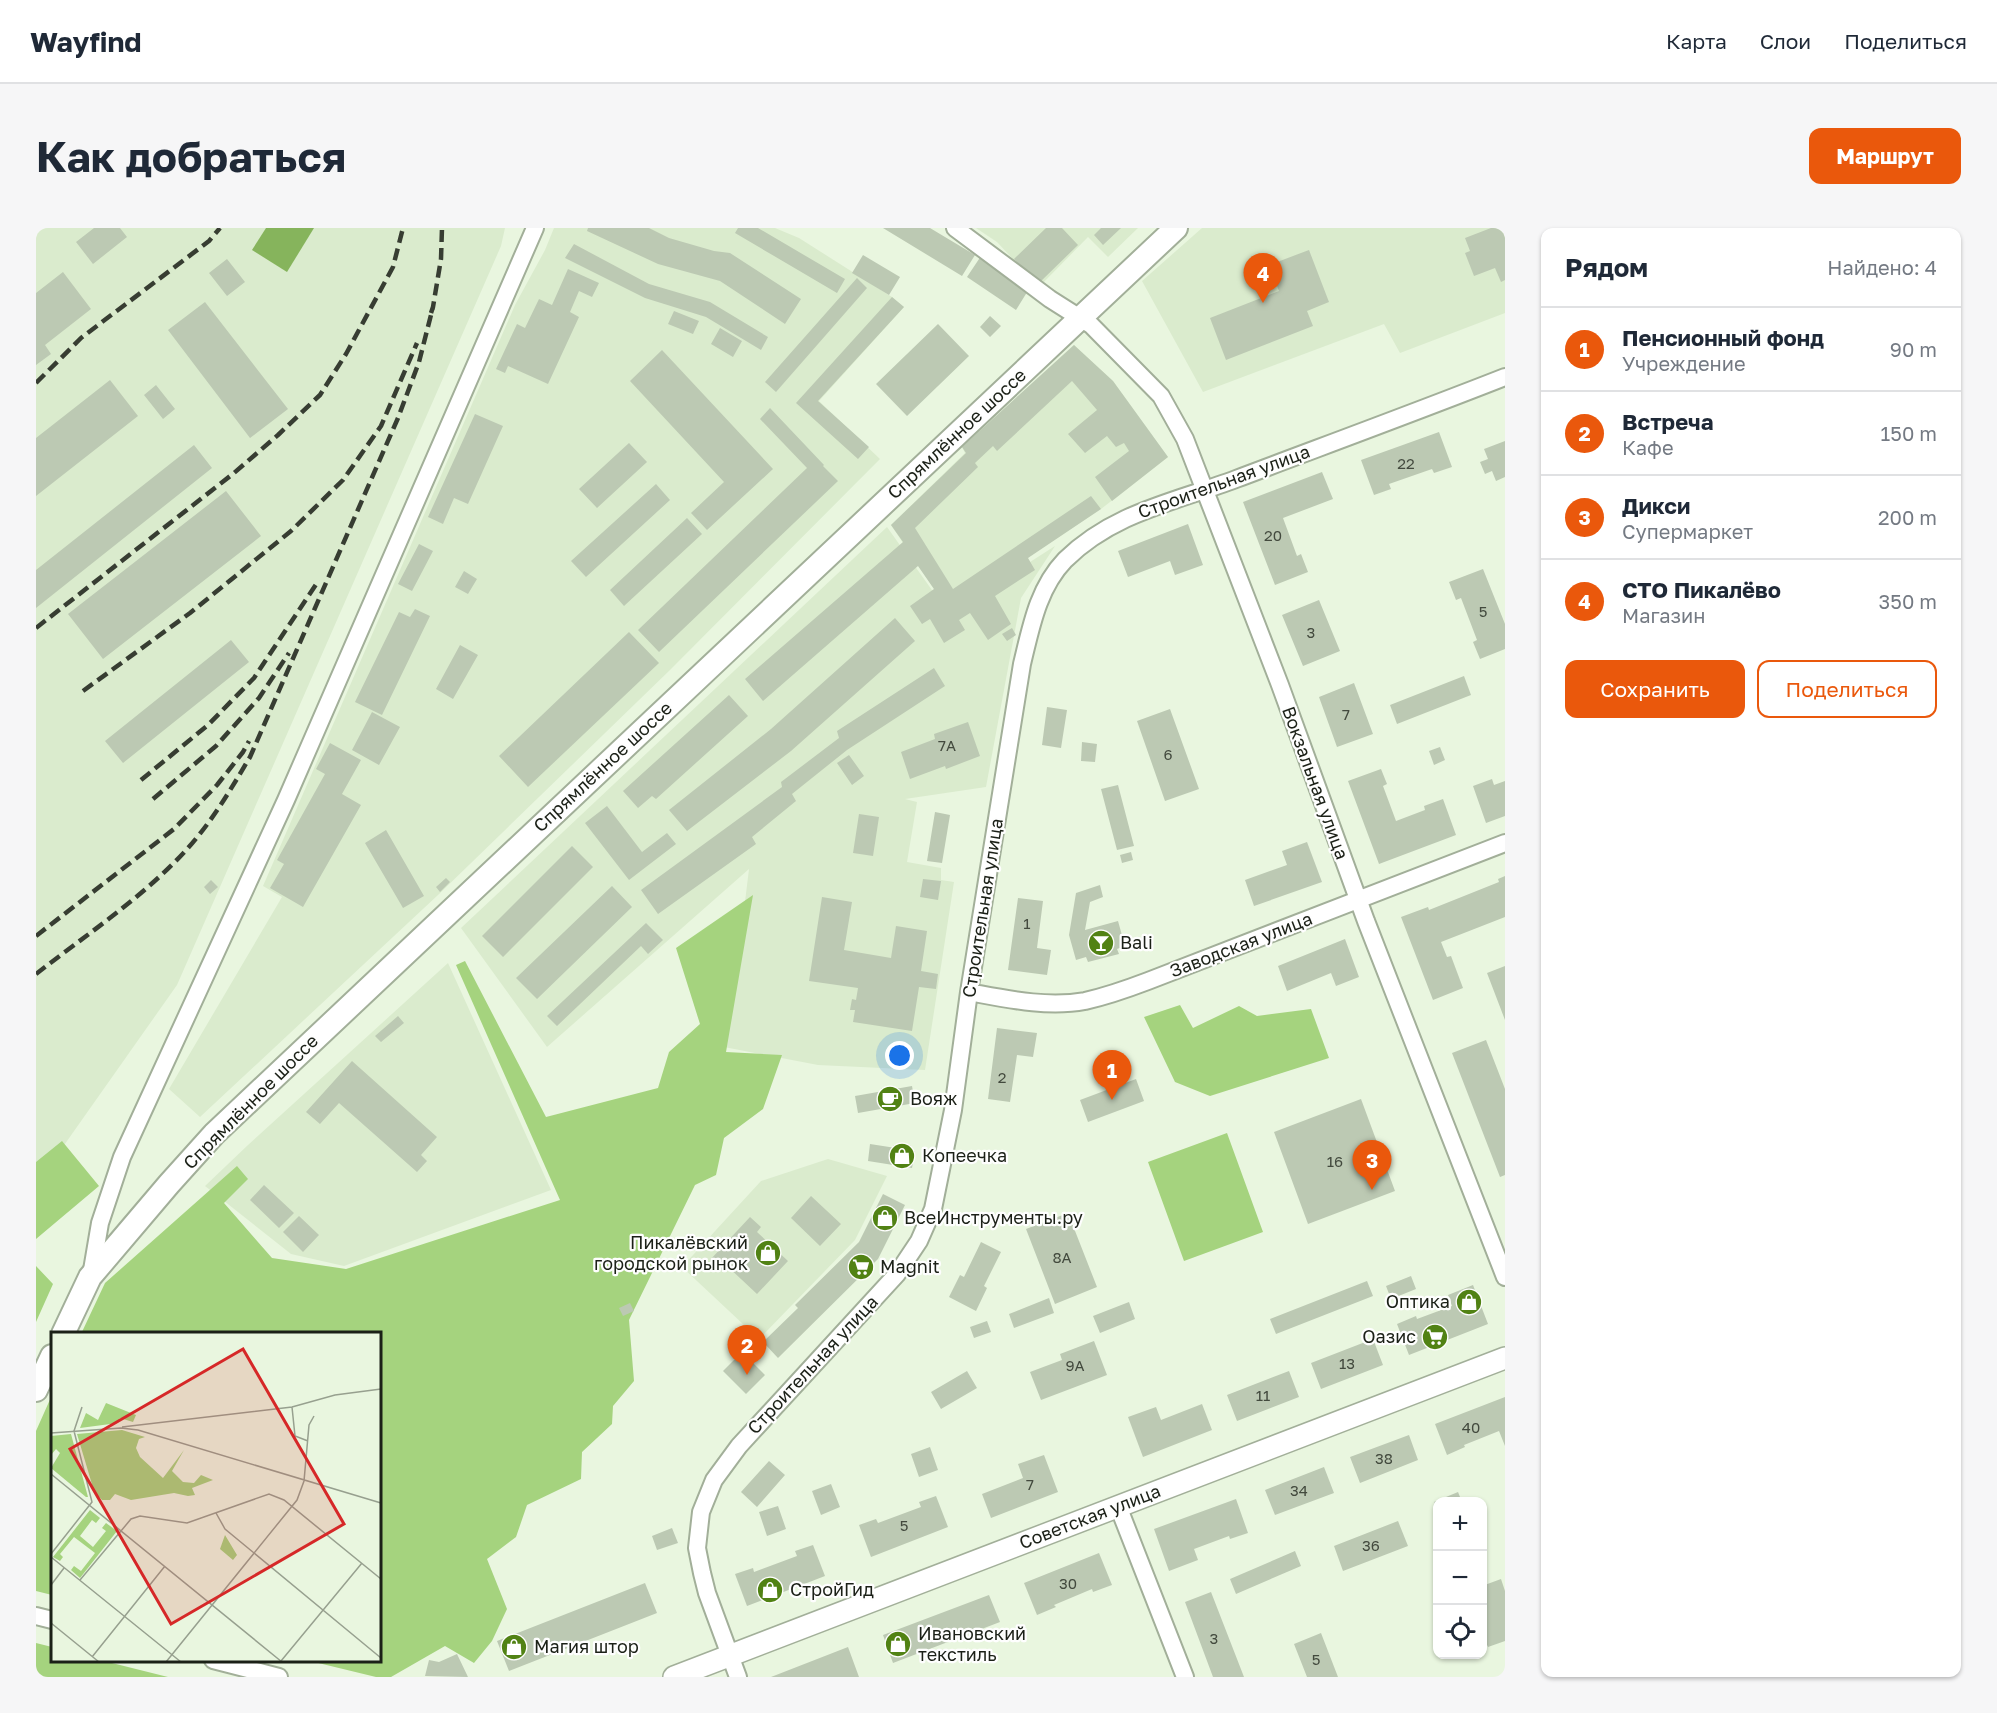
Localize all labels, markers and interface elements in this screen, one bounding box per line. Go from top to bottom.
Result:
text: Wayfind [30,25,142,58]
text: Карта [1666,28,1727,54]
text: Слои [1760,28,1811,54]
text: Поделиться [1844,28,1967,54]
button: Маршрут [1809,128,1961,184]
text: Как добраться [36,131,346,181]
text: Рядом [1565,252,1648,283]
pin: 4 [1244,254,1282,303]
text: Найдено: 4 [1827,255,1937,279]
text: Пенсионный фонд [1622,324,1824,351]
text: 1 [1579,337,1590,361]
text: 90 m [1890,337,1937,361]
text: Учреждение [1622,351,1746,375]
street label: Спрямлённое шоссе [882,363,1030,503]
text: Встреча [1622,408,1714,435]
text: 2 [1578,421,1591,445]
text: 150 m [1881,421,1937,445]
text: Кафе [1622,435,1674,459]
street label: Строительная улица [1135,440,1313,522]
house number: 22 [1397,454,1415,472]
text: Дикси [1622,492,1690,519]
text: 3 [1578,505,1591,529]
text: 200 m [1878,505,1937,529]
text: Супермаркет [1622,519,1753,543]
house number: 20 [1264,526,1282,544]
text: СТО Пикалёво [1622,576,1781,603]
text: 4 [1578,589,1591,613]
text: 350 m [1879,589,1937,613]
house number: 5 [1479,602,1487,620]
text: Магазин [1622,603,1706,627]
house number: 3 [1307,623,1315,641]
button: Сохранить [1565,660,1745,718]
button: Поделиться [1757,660,1937,718]
street label: Спрямлённое шоссе [528,696,676,836]
street label: Вокзальная улица [1278,703,1354,862]
house number: 7 [1342,705,1350,723]
house number: 7А [938,736,956,754]
house number: 6 [1163,745,1173,763]
street label: Строительная улица [957,817,1007,999]
street label: Заводская улица [1166,907,1315,981]
house number: 1 [1023,914,1031,932]
bar icon: Bali [1086,928,1116,958]
place label: Bali [1120,931,1153,953]
street label: Спрямлённое шоссе [178,1029,322,1173]
your location [885,1041,914,1070]
pin: 1 [1092,1050,1132,1100]
house number: 2 [998,1068,1006,1086]
cafe icon: Вояж [875,1084,905,1114]
place label: Вояж [910,1087,958,1109]
pin: 3 [1352,1140,1392,1190]
shop icon: Копеечка [887,1141,917,1171]
place label: Копеечка [922,1144,1007,1166]
house number: 16 [1327,1152,1343,1170]
shop icon: ВсеИнструменты.ру [870,1203,900,1233]
place label: ВсеИнструменты.ру [904,1206,1083,1228]
place label: Пикалёвский городской рынок [594,1231,748,1274]
shop icon: Пикалёвский городской рынок [753,1238,783,1268]
house number: 8А [1052,1248,1072,1266]
supermarket icon: Magnit [846,1252,876,1282]
place label: Magnit [880,1255,940,1277]
shop icon: Оптика [1454,1287,1484,1317]
street label: Строительная улица [742,1290,882,1438]
place label: Оптика [1386,1290,1450,1312]
supermarket icon: Оазис [1420,1322,1450,1352]
place label: Оазис [1362,1325,1416,1347]
pin: 2 [728,1326,766,1375]
inset map [51,1332,381,1662]
house number: 13 [1339,1354,1355,1372]
house number: 9А [1065,1356,1085,1374]
house number: 11 [1256,1386,1270,1404]
house number: 40 [1462,1418,1480,1436]
house number: 38 [1375,1449,1393,1467]
house number: 7 [1026,1475,1034,1493]
street label: Советская улица [1016,1479,1163,1553]
house number: 34 [1290,1481,1308,1499]
map controls [1433,1497,1487,1659]
button: + [1433,1497,1487,1551]
house number: 5 [900,1516,908,1534]
house number: 36 [1362,1536,1380,1554]
button: − [1433,1551,1487,1605]
house number: 30 [1059,1574,1077,1592]
shop icon: СтройГид [755,1575,785,1605]
place label: СтройГид [790,1578,874,1600]
button: locate [1433,1605,1487,1659]
place label: Ивановский текстиль [918,1622,1026,1665]
shop icon: Ивановский текстиль [883,1629,913,1659]
house number: 3 [1210,1629,1218,1647]
shop icon: Магия штор [499,1632,529,1662]
place label: Магия штор [534,1635,639,1657]
house number: 5 [1312,1650,1320,1668]

